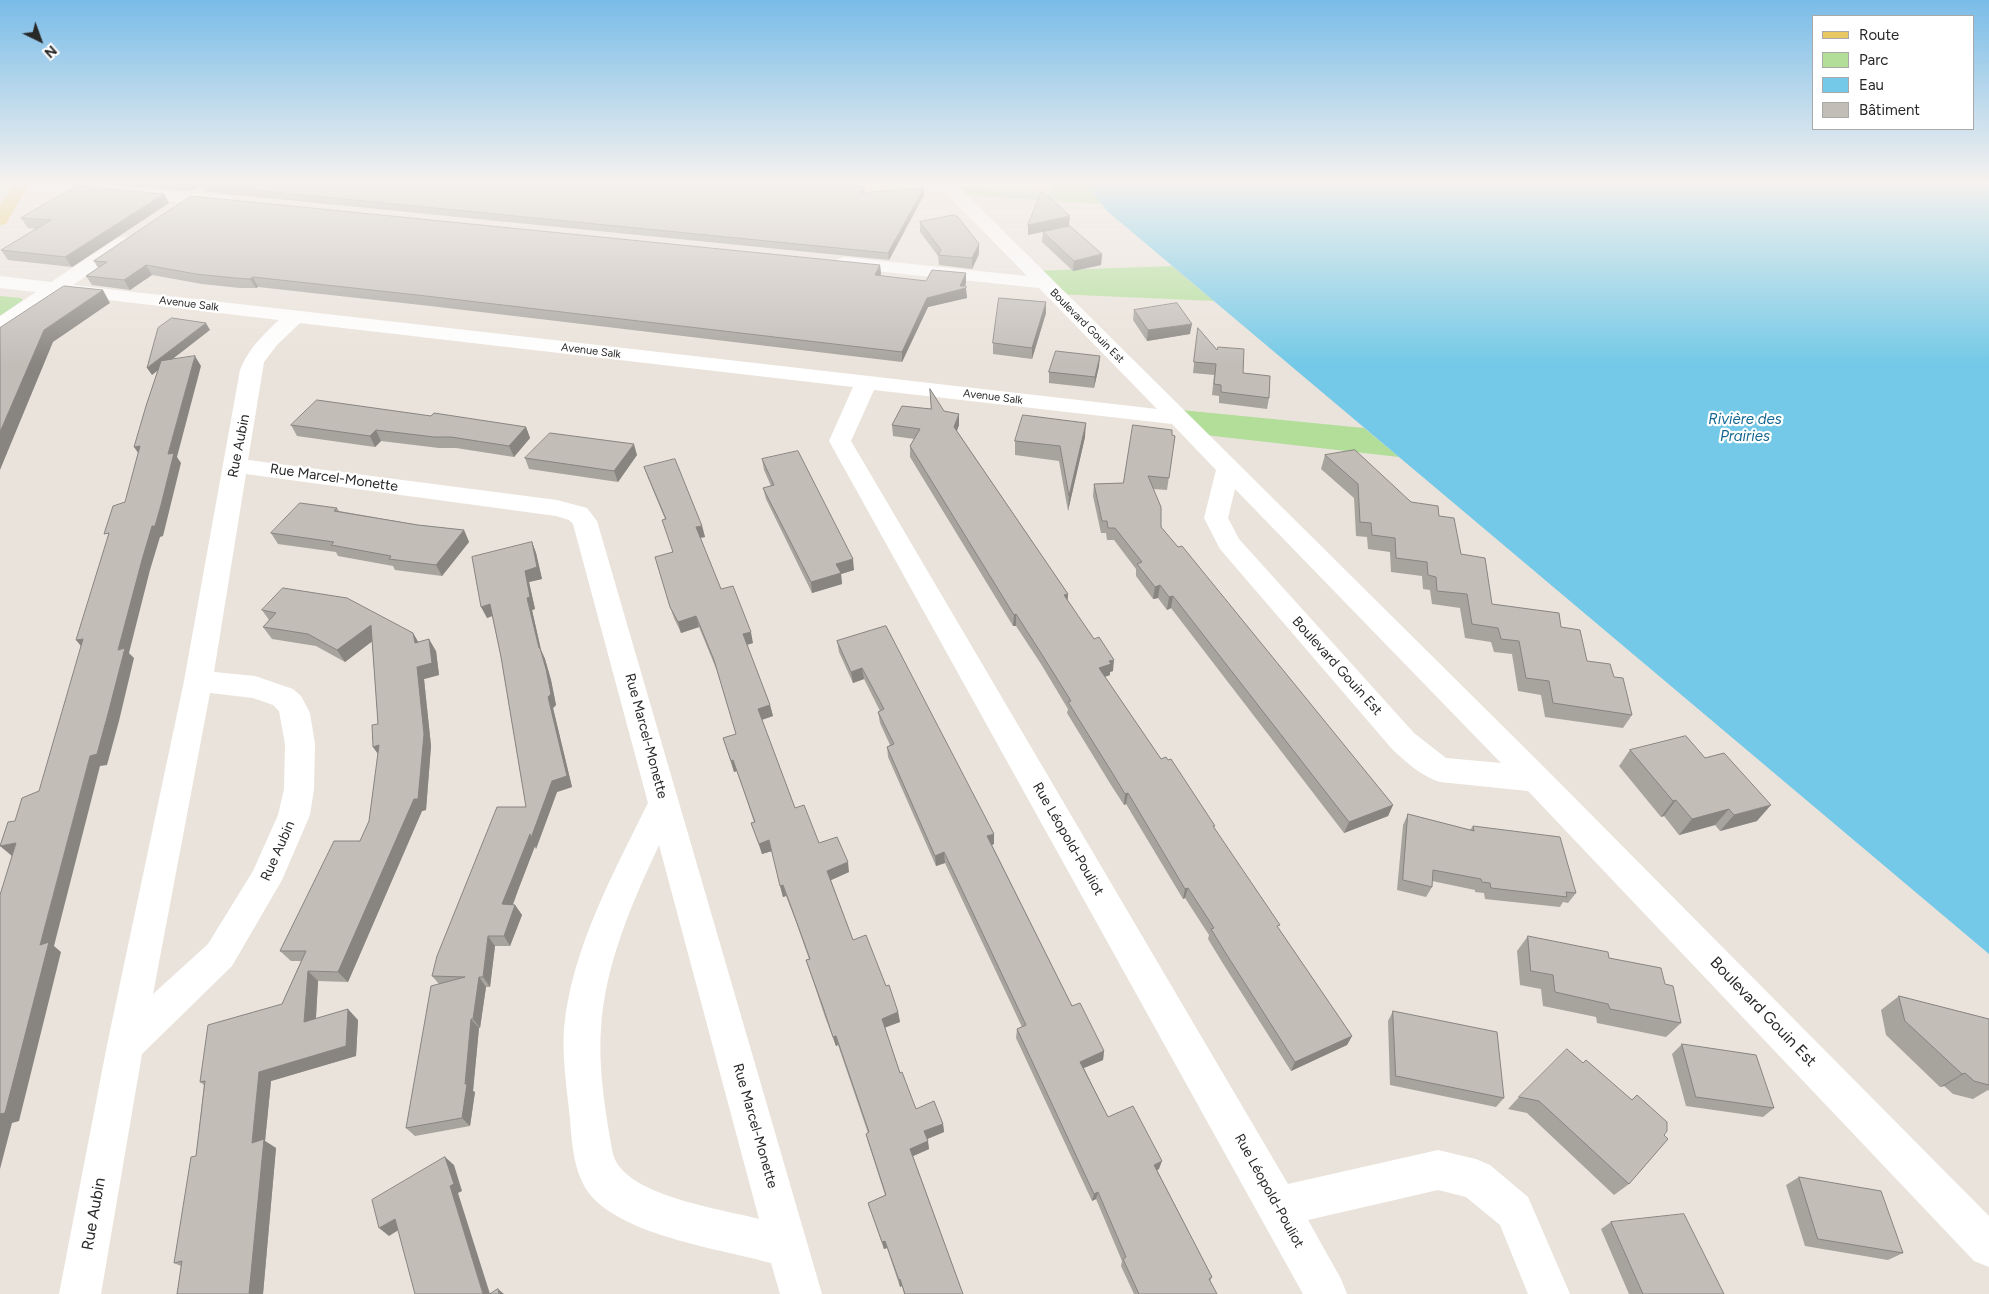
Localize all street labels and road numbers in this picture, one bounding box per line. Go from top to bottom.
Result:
street label: Boulevard Gouin Est [1047,286,1127,366]
street label: Avenue Salk [158,294,220,314]
street label: Avenue Salk [560,341,622,361]
street label: Avenue Salk [962,387,1024,407]
street label: Rue Aubin [225,413,253,479]
street label: Rue Marcel-Monette [269,461,399,495]
street label: Boulevard Gouin Est [1288,613,1386,719]
street label: Rue Marcel-Monette [621,671,671,801]
street label: Rue Léopold-Pouliot [1029,779,1107,899]
street label: Rue Aubin [257,818,299,884]
street label: Boulevard Gouin Est [1706,953,1820,1071]
street label: Rue Marcel-Monette [729,1062,781,1190]
street label: Rue Léopold-Pouliot [1231,1131,1307,1251]
street label: Rue Aubin [78,1176,110,1252]

